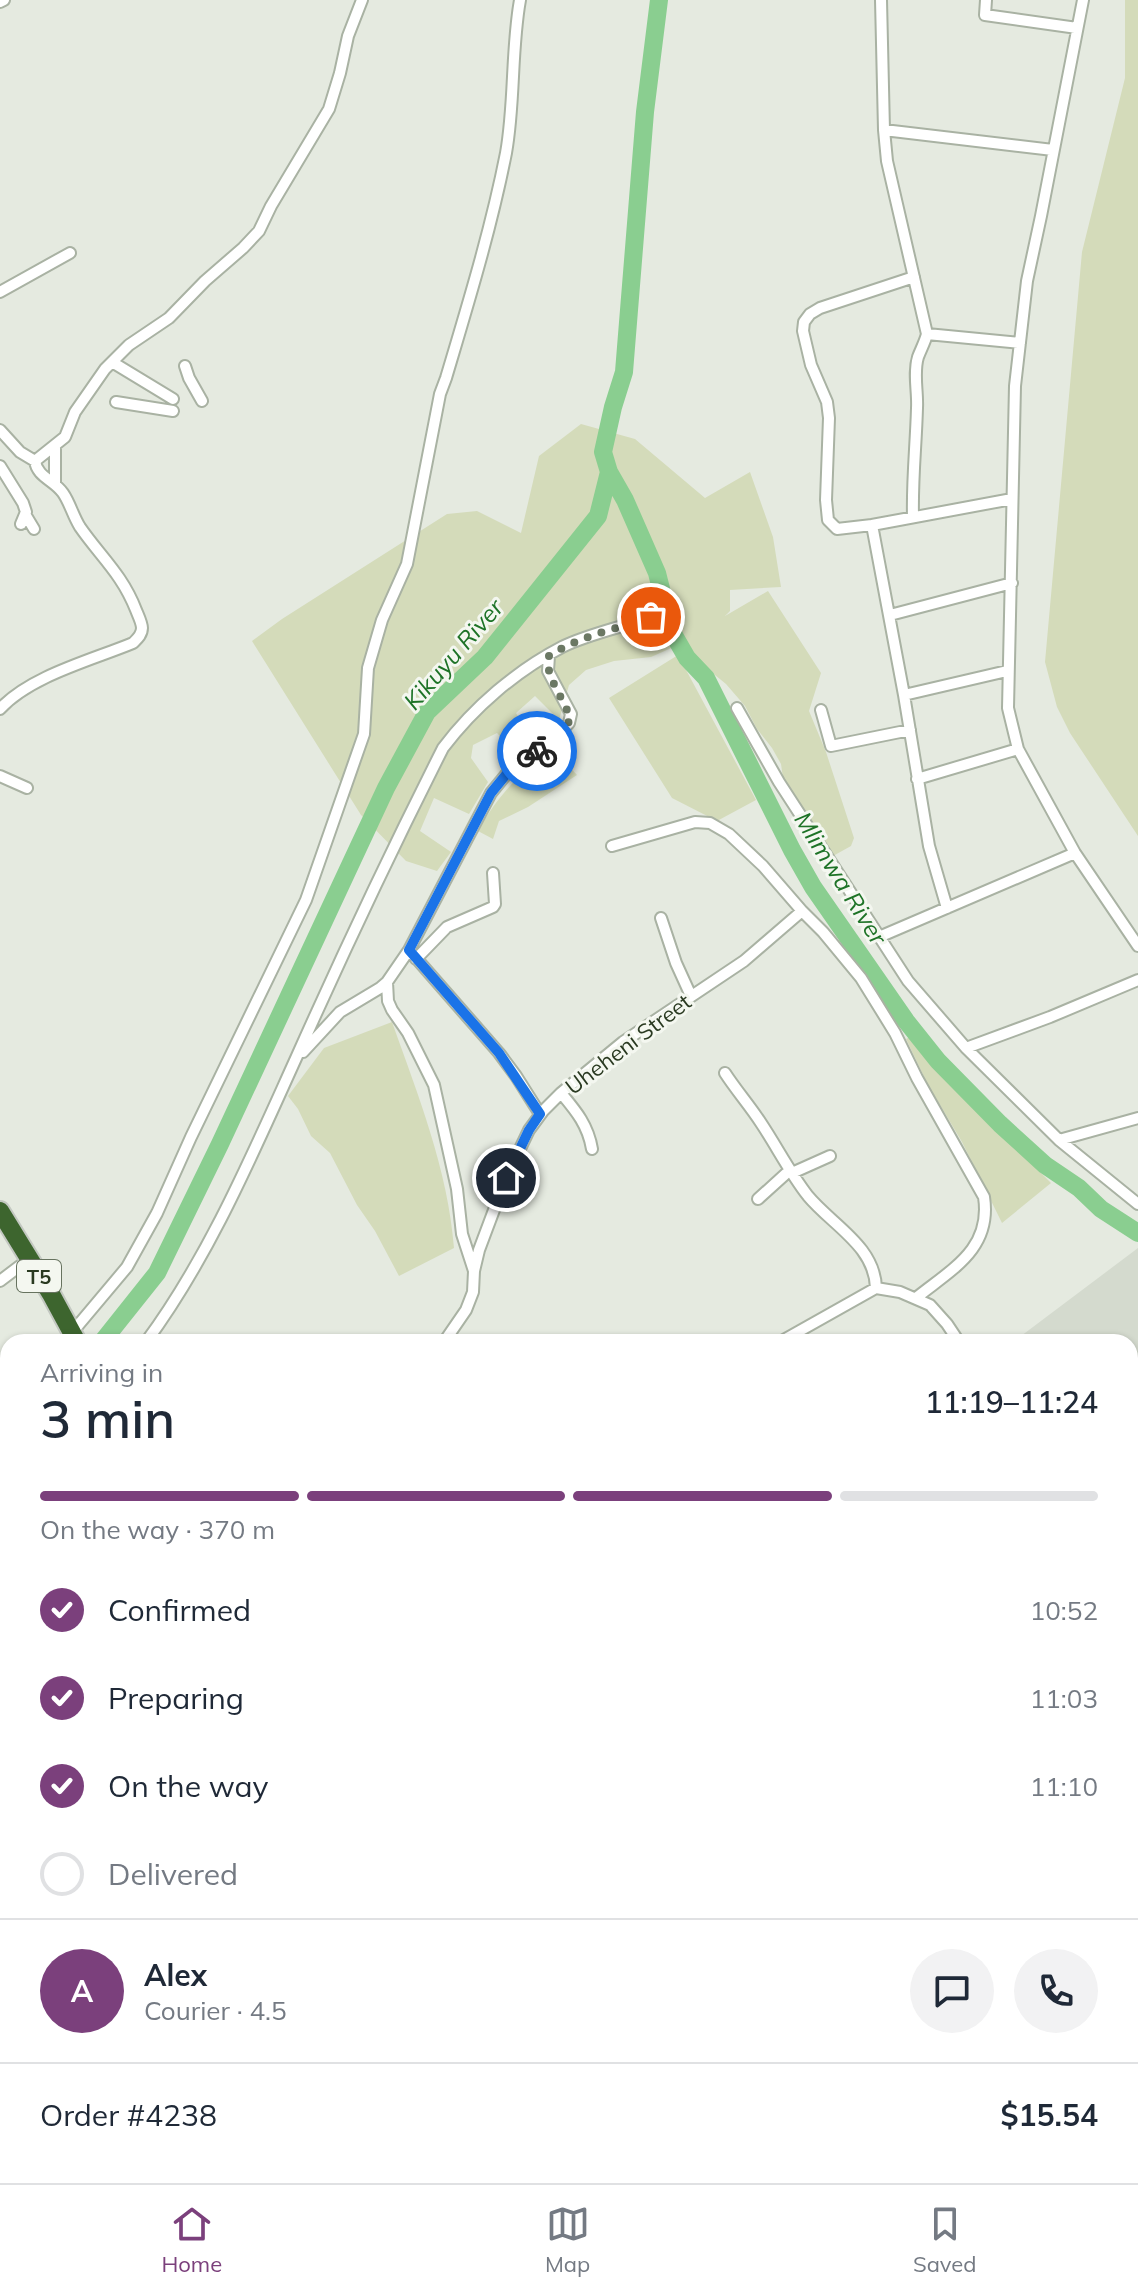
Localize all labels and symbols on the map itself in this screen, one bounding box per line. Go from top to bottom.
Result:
pin [617,583,685,651]
water label: Kikuyu River [397,592,510,715]
courier [497,711,577,791]
water label: Mlimwa River [788,806,894,951]
street label: Uheheni Street [559,987,697,1100]
pin [472,1144,540,1212]
road number: T5 [17,1260,61,1292]

